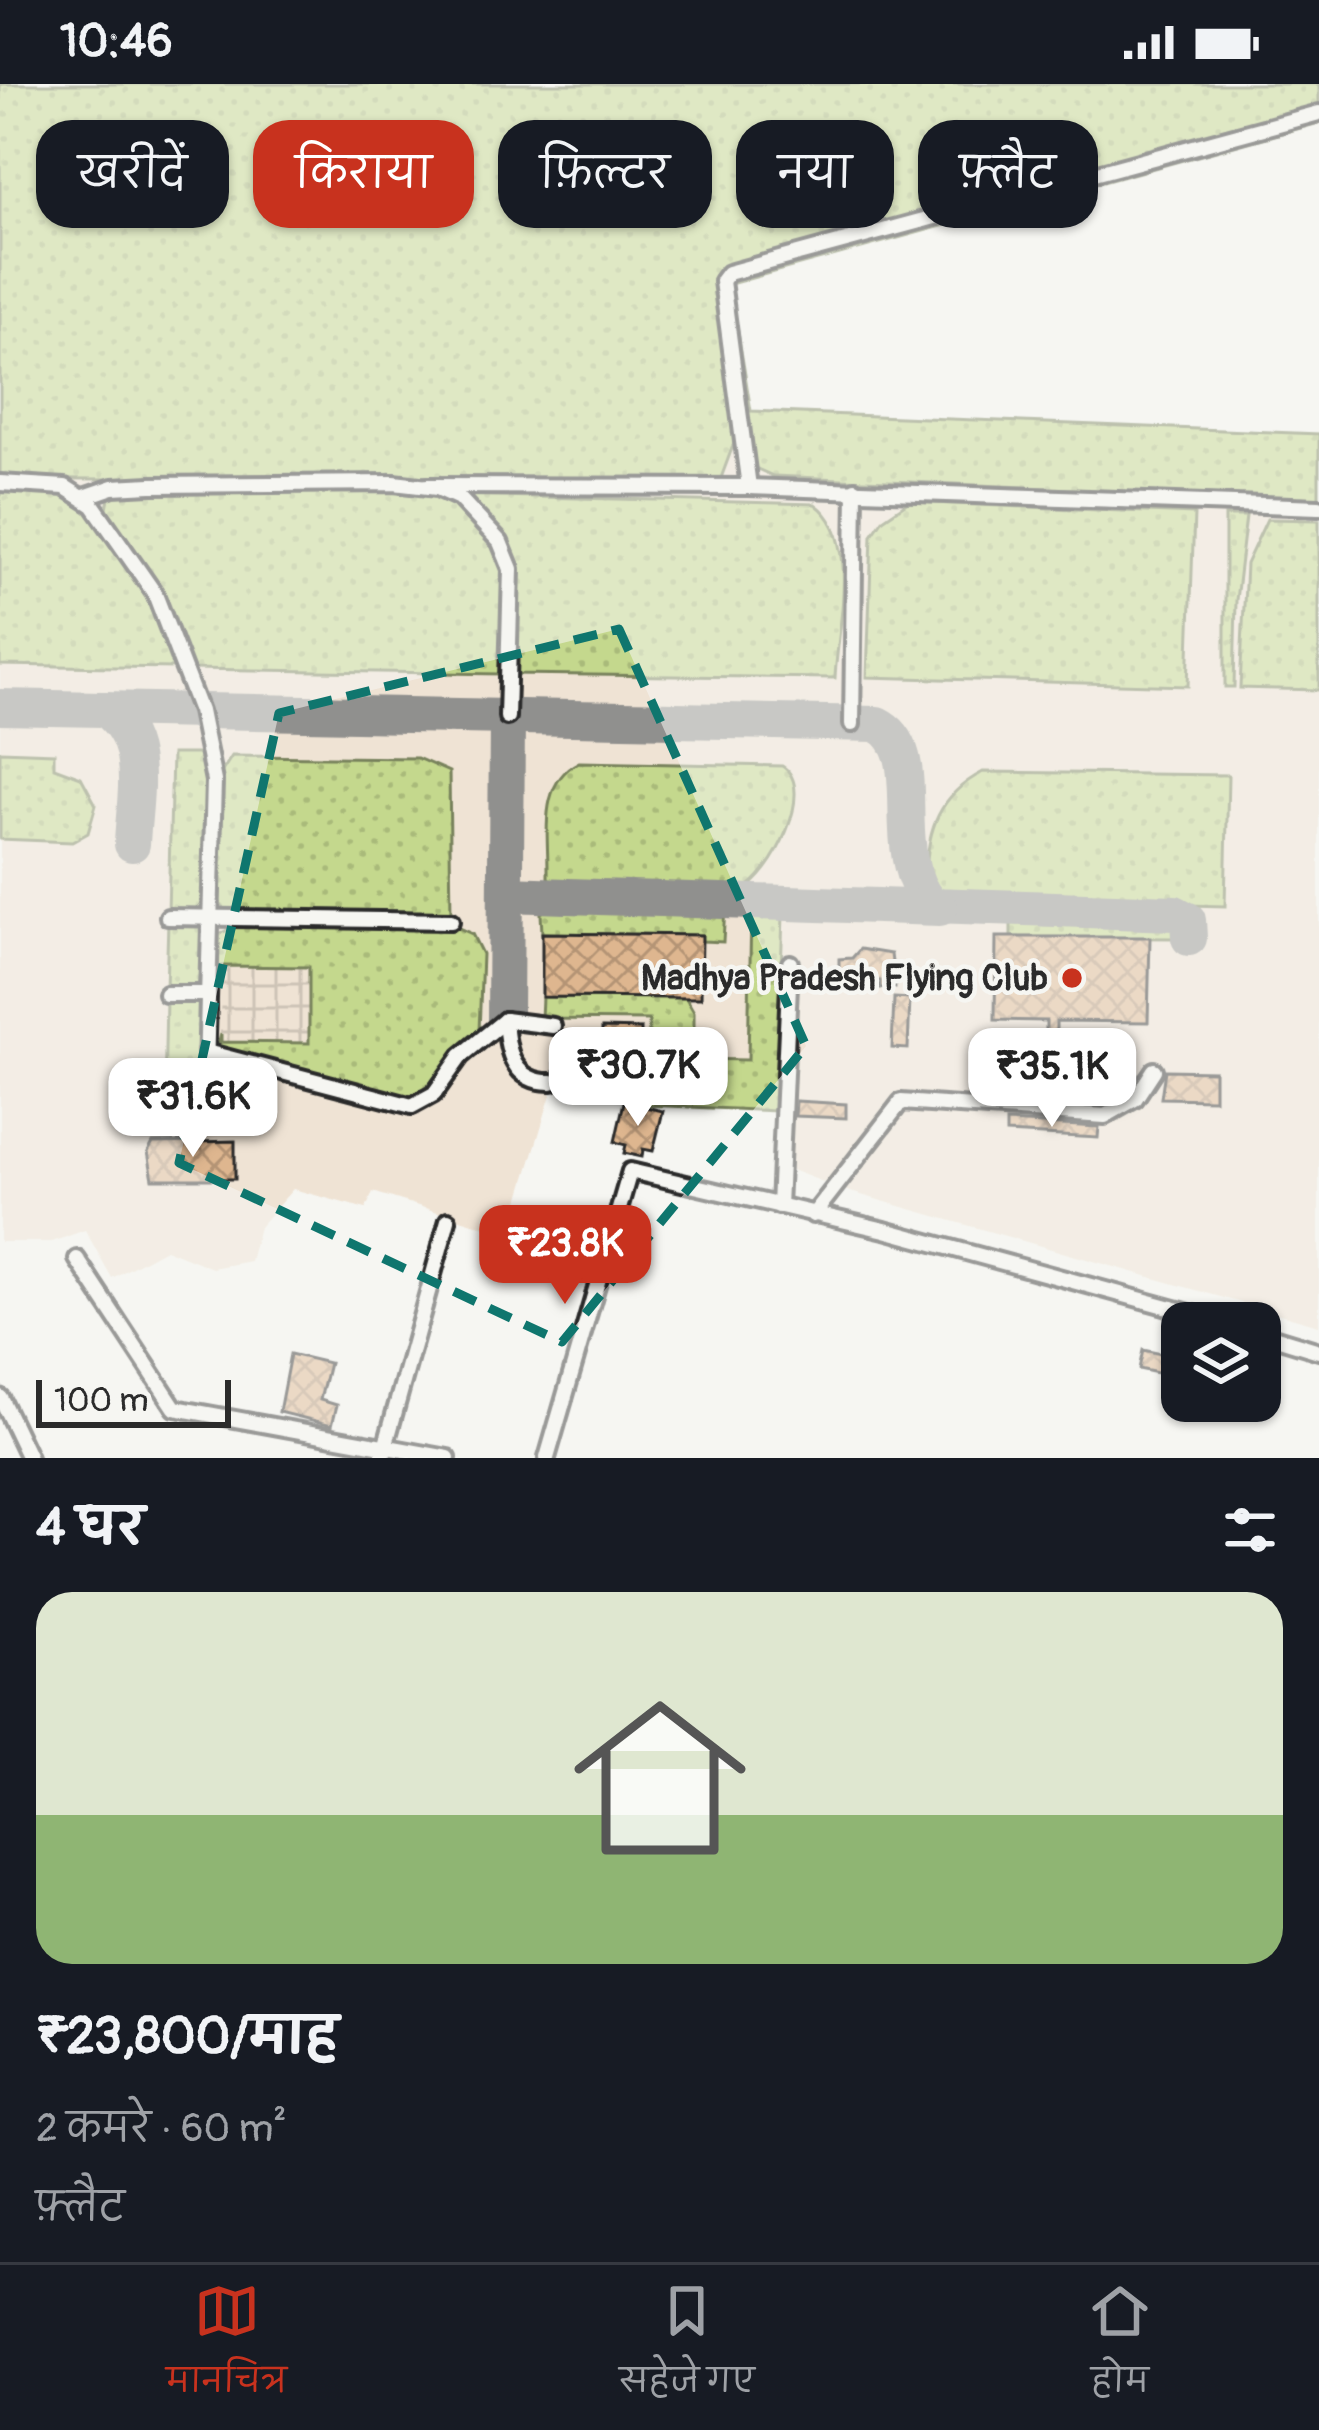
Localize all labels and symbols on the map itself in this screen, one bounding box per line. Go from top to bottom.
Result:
place label: Madhya Pradesh Flying Club [641,956,1048,1001]
marker: Madhya Pradesh Flying Club [1059,965,1085,991]
pin: ₹30.7K [540,1027,736,1129]
pin: ₹35.1K [954,1028,1150,1130]
pin: ₹31.6K [95,1058,291,1160]
pin: ₹23.8K [467,1205,663,1307]
scale bar [36,1374,231,1427]

